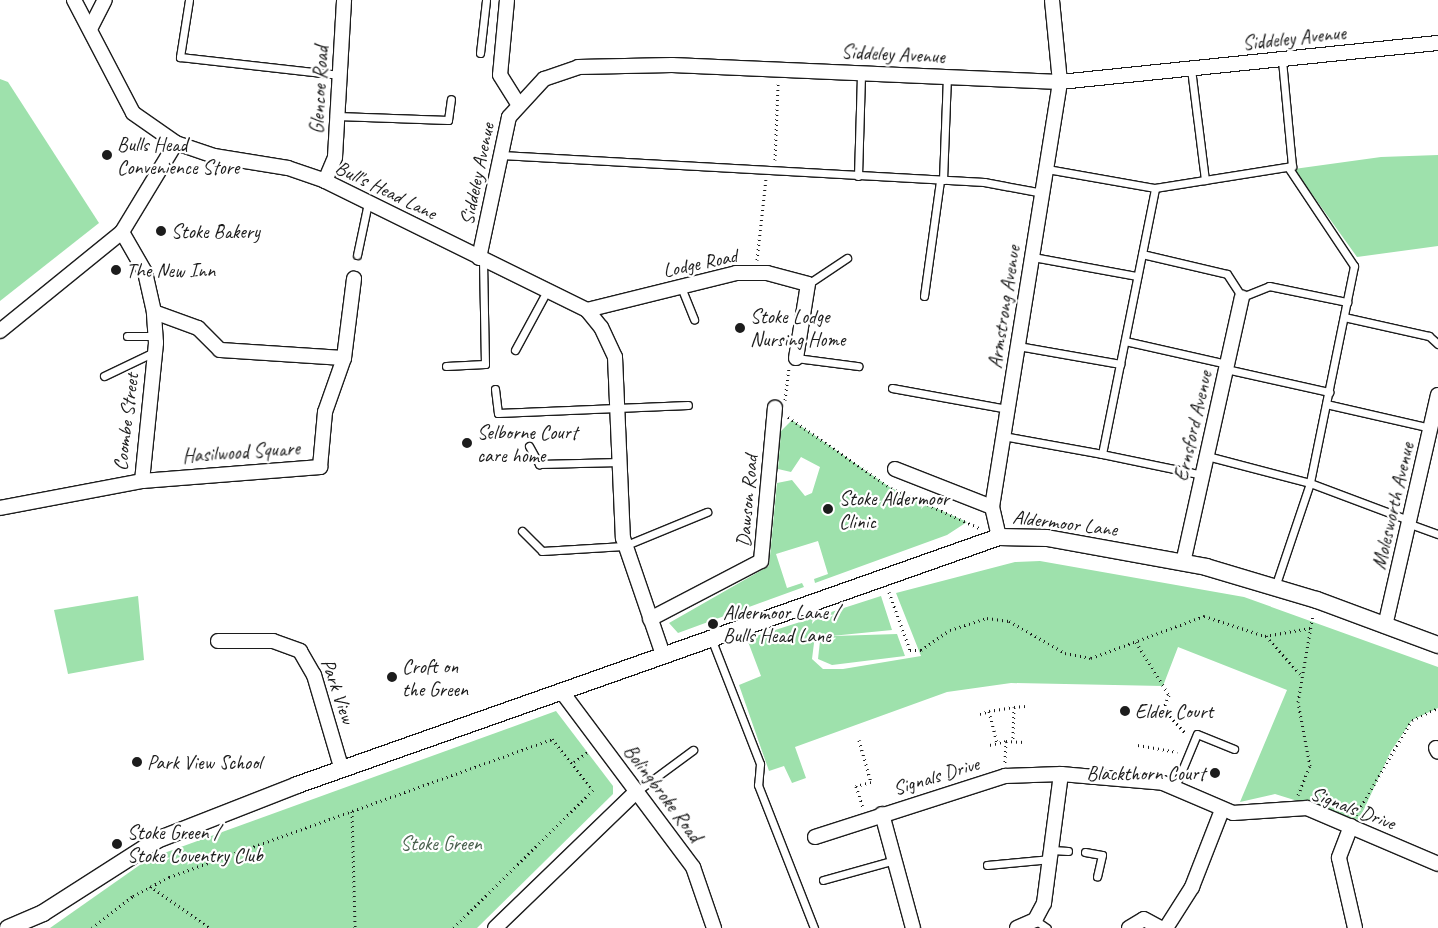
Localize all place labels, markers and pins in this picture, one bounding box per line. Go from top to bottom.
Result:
place label: Bulls Head Convenience Store [117,132,240,179]
marker: Bulls Head Convenience Store [101,149,113,161]
place label: Stoke Bakery [171,219,260,243]
marker: Stoke Bakery [155,225,167,237]
place label: The New Inn [126,258,216,282]
marker: The New Inn [110,264,122,276]
place label: Stoke Lodge Nursing Home [750,304,844,351]
marker: Stoke Lodge Nursing Home [734,322,746,334]
place label: Selborne Court care home [477,420,577,467]
marker: Selborne Court care home [461,437,473,449]
place label: Stoke Aldermoor Clinic [839,486,949,533]
marker: Stoke Aldermoor Clinic [821,502,835,516]
place label: Aldermoor Lane / Bulls Head Lane [723,600,840,647]
marker: Aldermoor Lane / Bulls Head Lane [707,618,719,630]
place label: Croft on the Green [402,654,468,701]
marker: Croft on the Green [386,671,398,683]
place label: Elder Court [1135,699,1213,723]
marker: Elder Court [1119,705,1131,717]
place label: Park View School [147,750,262,774]
marker: Park View School [131,756,143,768]
place label: Blackthorn Court [1086,761,1205,785]
marker: Blackthorn Court [1209,767,1221,779]
place label: Stoke Green / Stoke Coventry Club [127,820,263,867]
marker: Stoke Green / Stoke Coventry Club [111,838,123,850]

